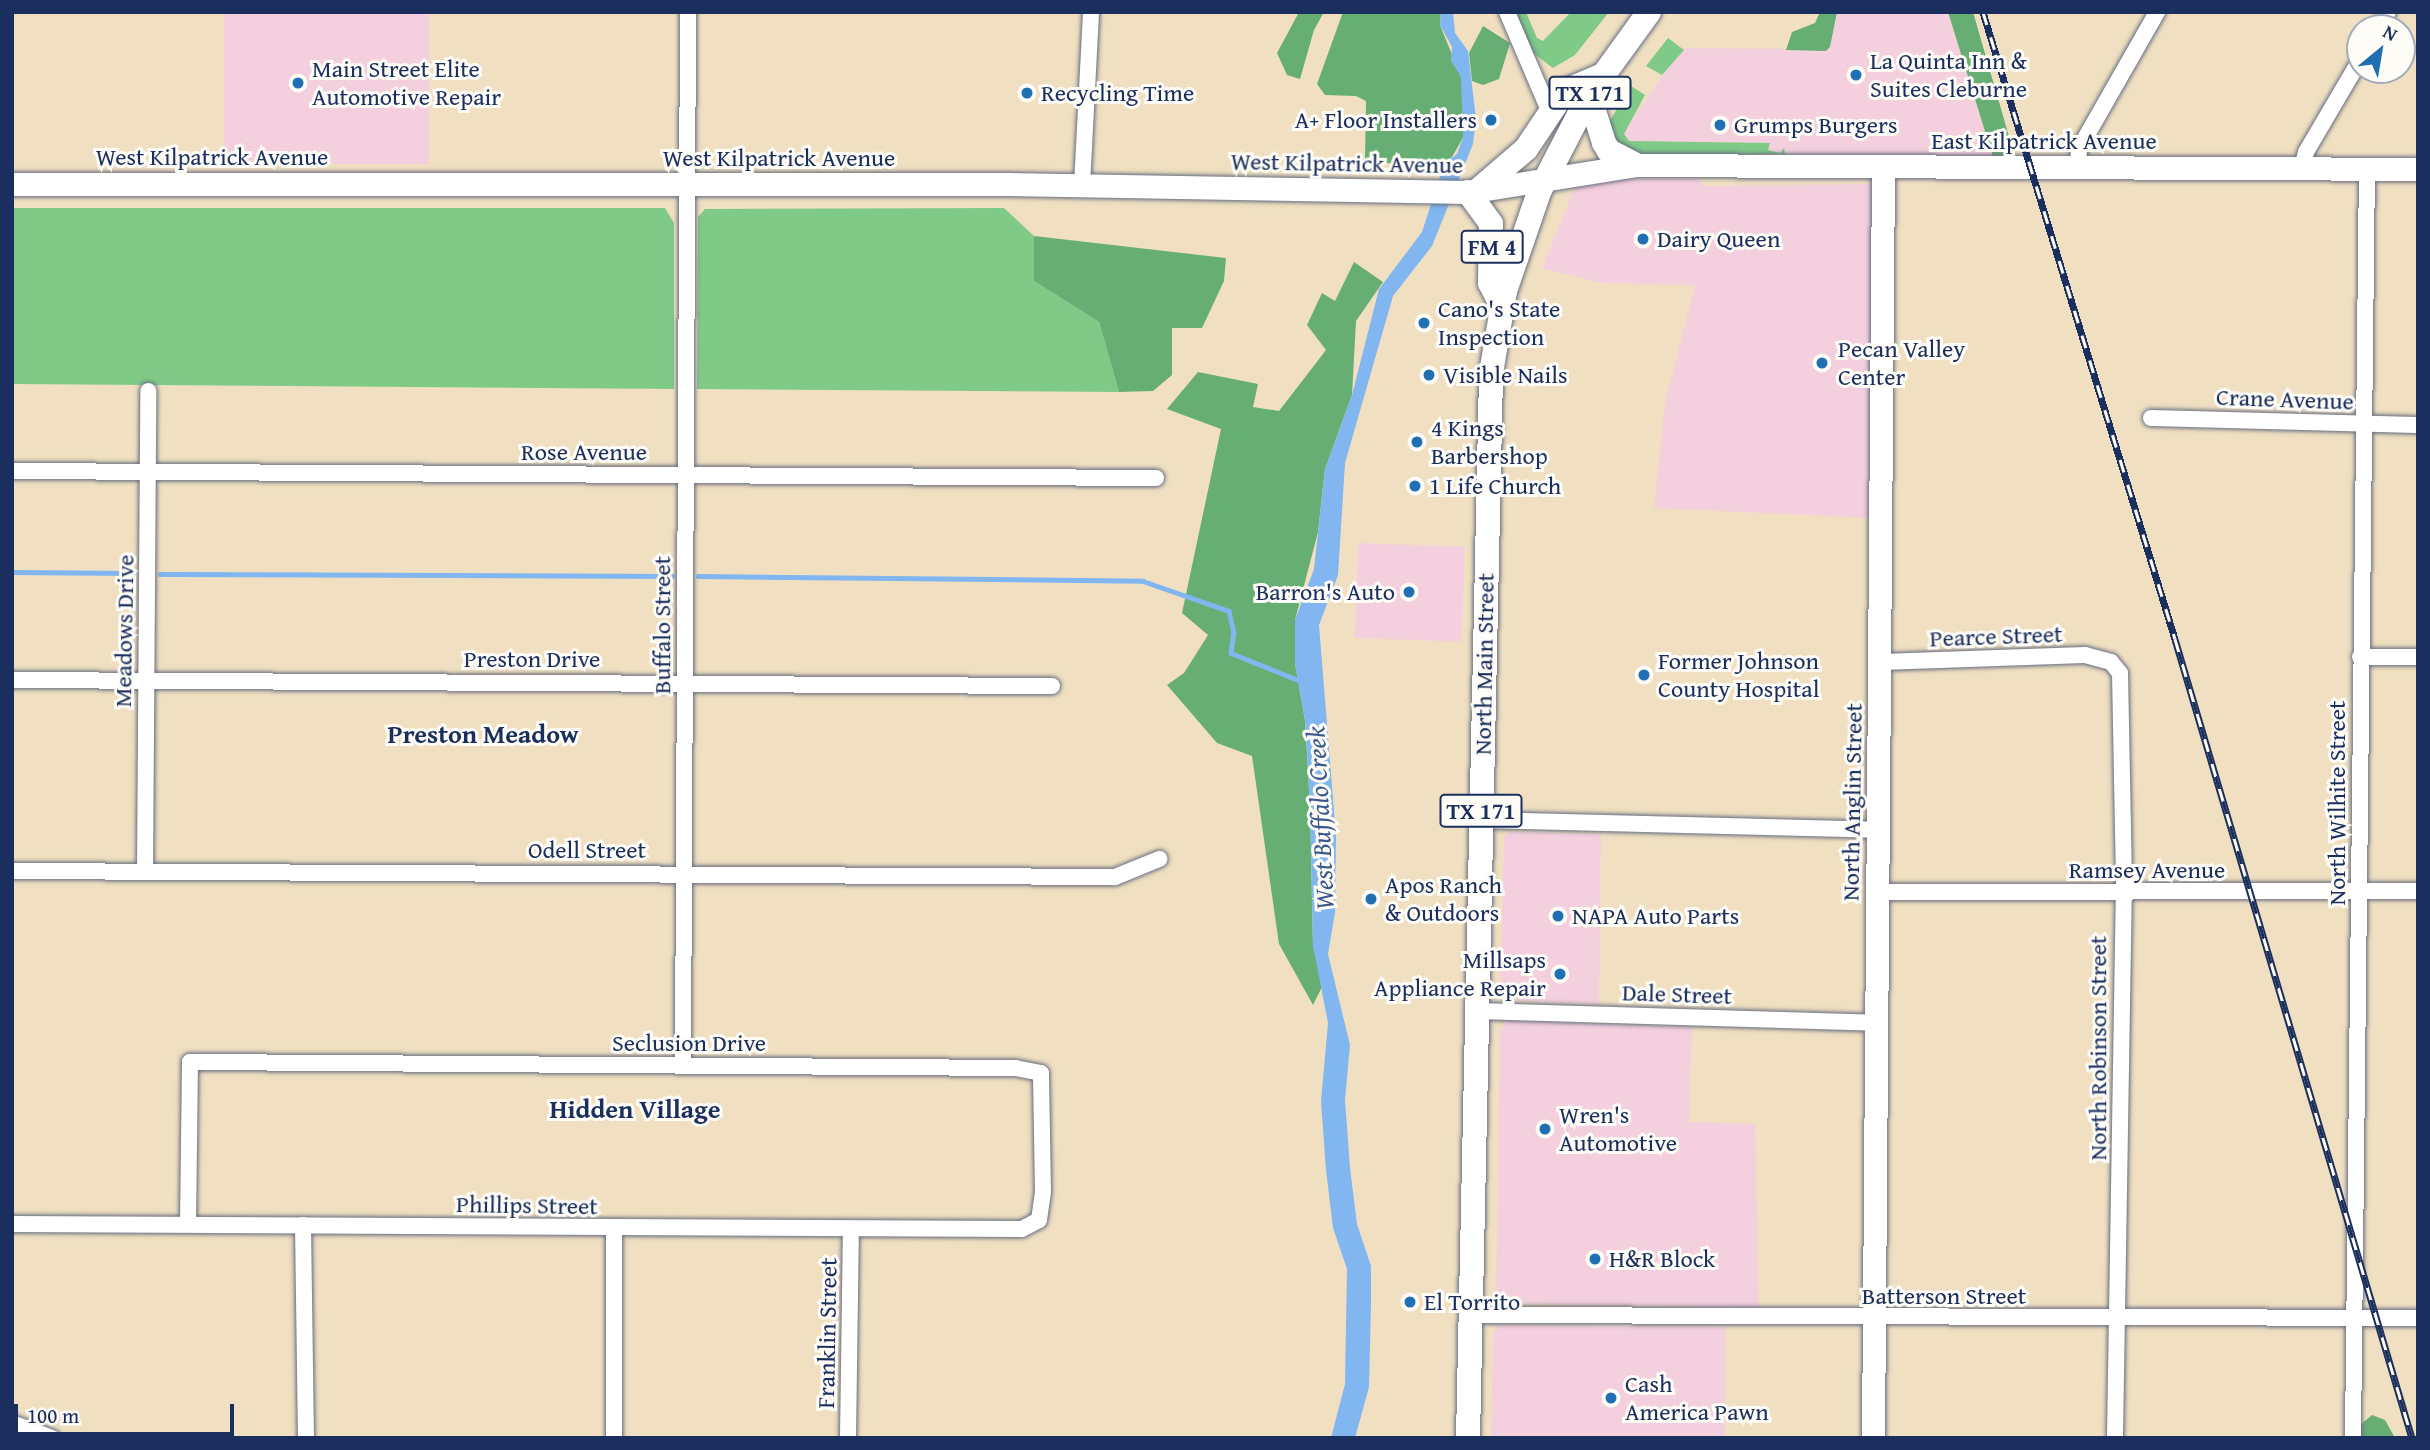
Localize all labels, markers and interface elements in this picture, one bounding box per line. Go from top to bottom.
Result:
north arrow [2346,14,2416,84]
text: N [2378,17,2403,48]
place label: La Quinta Inn & Suites Cleburne [1870,47,2027,103]
place label: Main Street Elite Automotive Repair [312,55,501,111]
marker: La Quinta Inn & Suites Cleburne [1848,67,1864,83]
road number: TX 171 [1548,74,1632,113]
marker: Main Street Elite Automotive Repair [290,75,306,91]
place label: Recycling Time [1041,79,1194,107]
marker: Recycling Time [1019,85,1035,101]
place label: A+ Floor Installers [1295,106,1477,134]
place label: Grumps Burgers [1734,111,1897,139]
marker: A+ Floor Installers [1483,112,1499,128]
marker: Grumps Burgers [1712,117,1728,133]
street label: East Kilpatrick Avenue [1931,127,2157,155]
street label: West Kilpatrick Avenue [96,143,328,171]
street label: West Kilpatrick Avenue [663,144,895,172]
street label: West Kilpatrick Avenue [1230,147,1464,179]
place label: Dairy Queen [1657,225,1780,253]
road number: FM 4 [1460,228,1524,266]
marker: Dairy Queen [1635,231,1651,247]
place label: Cano's State Inspection [1438,295,1560,351]
marker: Cano's State Inspection [1416,315,1432,331]
place label: Pecan Valley Center [1838,335,1965,391]
marker: Pecan Valley Center [1812,353,1832,373]
place label: Visible Nails [1443,361,1567,389]
marker: Visible Nails [1421,367,1437,383]
street label: Crane Avenue [2216,382,2354,416]
place label: 4 Kings Barbershop [1431,414,1548,470]
marker: 4 Kings Barbershop [1409,434,1425,450]
street label: Rose Avenue [521,438,647,466]
place label: 1 Life Church [1429,472,1561,500]
marker: 1 Life Church [1407,478,1423,494]
street label: Meadows Drive [108,554,140,708]
street label: Buffalo Street [648,556,676,694]
street label: North Main Street [1468,573,1500,755]
place label: Barron's Auto [1256,578,1395,606]
marker: Barron's Auto [1401,584,1417,600]
street label: Pearce Street [1929,619,2063,653]
street label: Preston Drive [464,645,600,673]
place label: Former Johnson County Hospital [1658,647,1819,703]
marker: Former Johnson County Hospital [1636,667,1652,683]
street label: North Wilhite Street [2323,701,2351,905]
street label: North Anglin Street [1836,703,1868,901]
district label: Preston Meadow [388,718,578,750]
water label: West Buffalo Creek [1300,725,1340,911]
road number: TX 171 [1439,792,1523,831]
street label: Odell Street [528,836,646,864]
street label: Ramsey Avenue [2069,856,2225,884]
place label: Apos Ranch & Outdoors [1385,871,1502,927]
marker: Apos Ranch & Outdoors [1363,891,1379,907]
place label: NAPA Auto Parts [1572,902,1739,930]
marker: NAPA Auto Parts [1550,908,1566,924]
street label: North Robinson Street [2084,935,2112,1161]
place label: Millsaps Appliance Repair [1374,946,1546,1002]
marker: Millsaps Appliance Repair [1552,966,1568,982]
street label: Dale Street [1622,978,1732,1010]
street label: Seclusion Drive [612,1029,766,1057]
district label: Hidden Village [549,1093,721,1125]
place label: Wren's Automotive [1559,1101,1677,1157]
marker: Wren's Automotive [1537,1121,1553,1137]
street label: Phillips Street [456,1189,598,1221]
place label: H&R Block [1609,1245,1715,1273]
marker: H&R Block [1587,1251,1603,1267]
street label: Franklin Street [811,1257,843,1409]
street label: Batterson Street [1862,1282,2026,1310]
place label: El Torrito [1424,1288,1520,1316]
marker: El Torrito [1402,1294,1418,1310]
place label: Cash America Pawn [1625,1370,1769,1426]
scale bar [18,1390,238,1434]
marker: Cash America Pawn [1603,1390,1619,1406]
text: 100 m [27,1400,79,1431]

